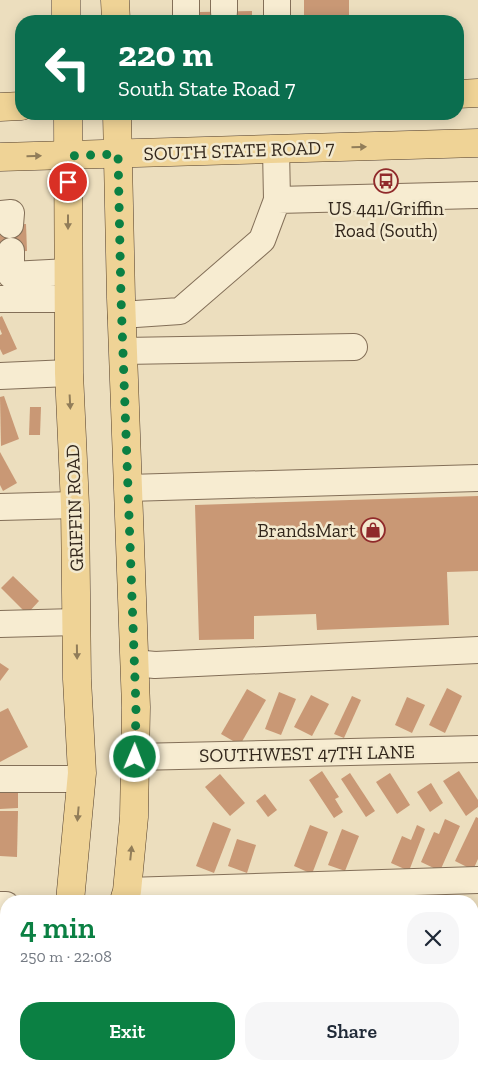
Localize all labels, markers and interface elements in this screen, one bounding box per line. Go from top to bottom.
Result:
text: 220 m [118,33,213,75]
icon: left [35,35,100,100]
text: South State Road 7 [118,75,295,102]
street label: SOUTH STATE ROAD 7 [143,136,335,165]
one-way arrow [351,142,367,150]
one-way arrow [26,152,42,160]
pin [47,161,89,203]
icon: arrive [54,168,82,196]
bus stop icon: US 441/Griffin Road (South) [373,168,399,194]
place label: US 441/Griffin Road (South) [328,197,444,242]
one-way arrow [64,214,72,230]
one-way arrow [67,394,75,410]
street label: GRIFFIN ROAD [61,444,88,572]
shop icon: BrandsMart [360,517,386,543]
place label: BrandsMart [257,519,356,542]
one-way arrow [73,644,81,660]
position arrow [108,730,160,782]
street label: SOUTHWEST 47TH LANE [199,740,415,767]
one-way arrow [74,806,82,822]
one-way arrow [127,845,135,861]
text: 4 min [20,910,95,946]
button: close [407,912,459,964]
text: 250 m · 22:08 [20,947,112,966]
button: Exit [20,1002,235,1060]
button: Share [245,1002,459,1060]

